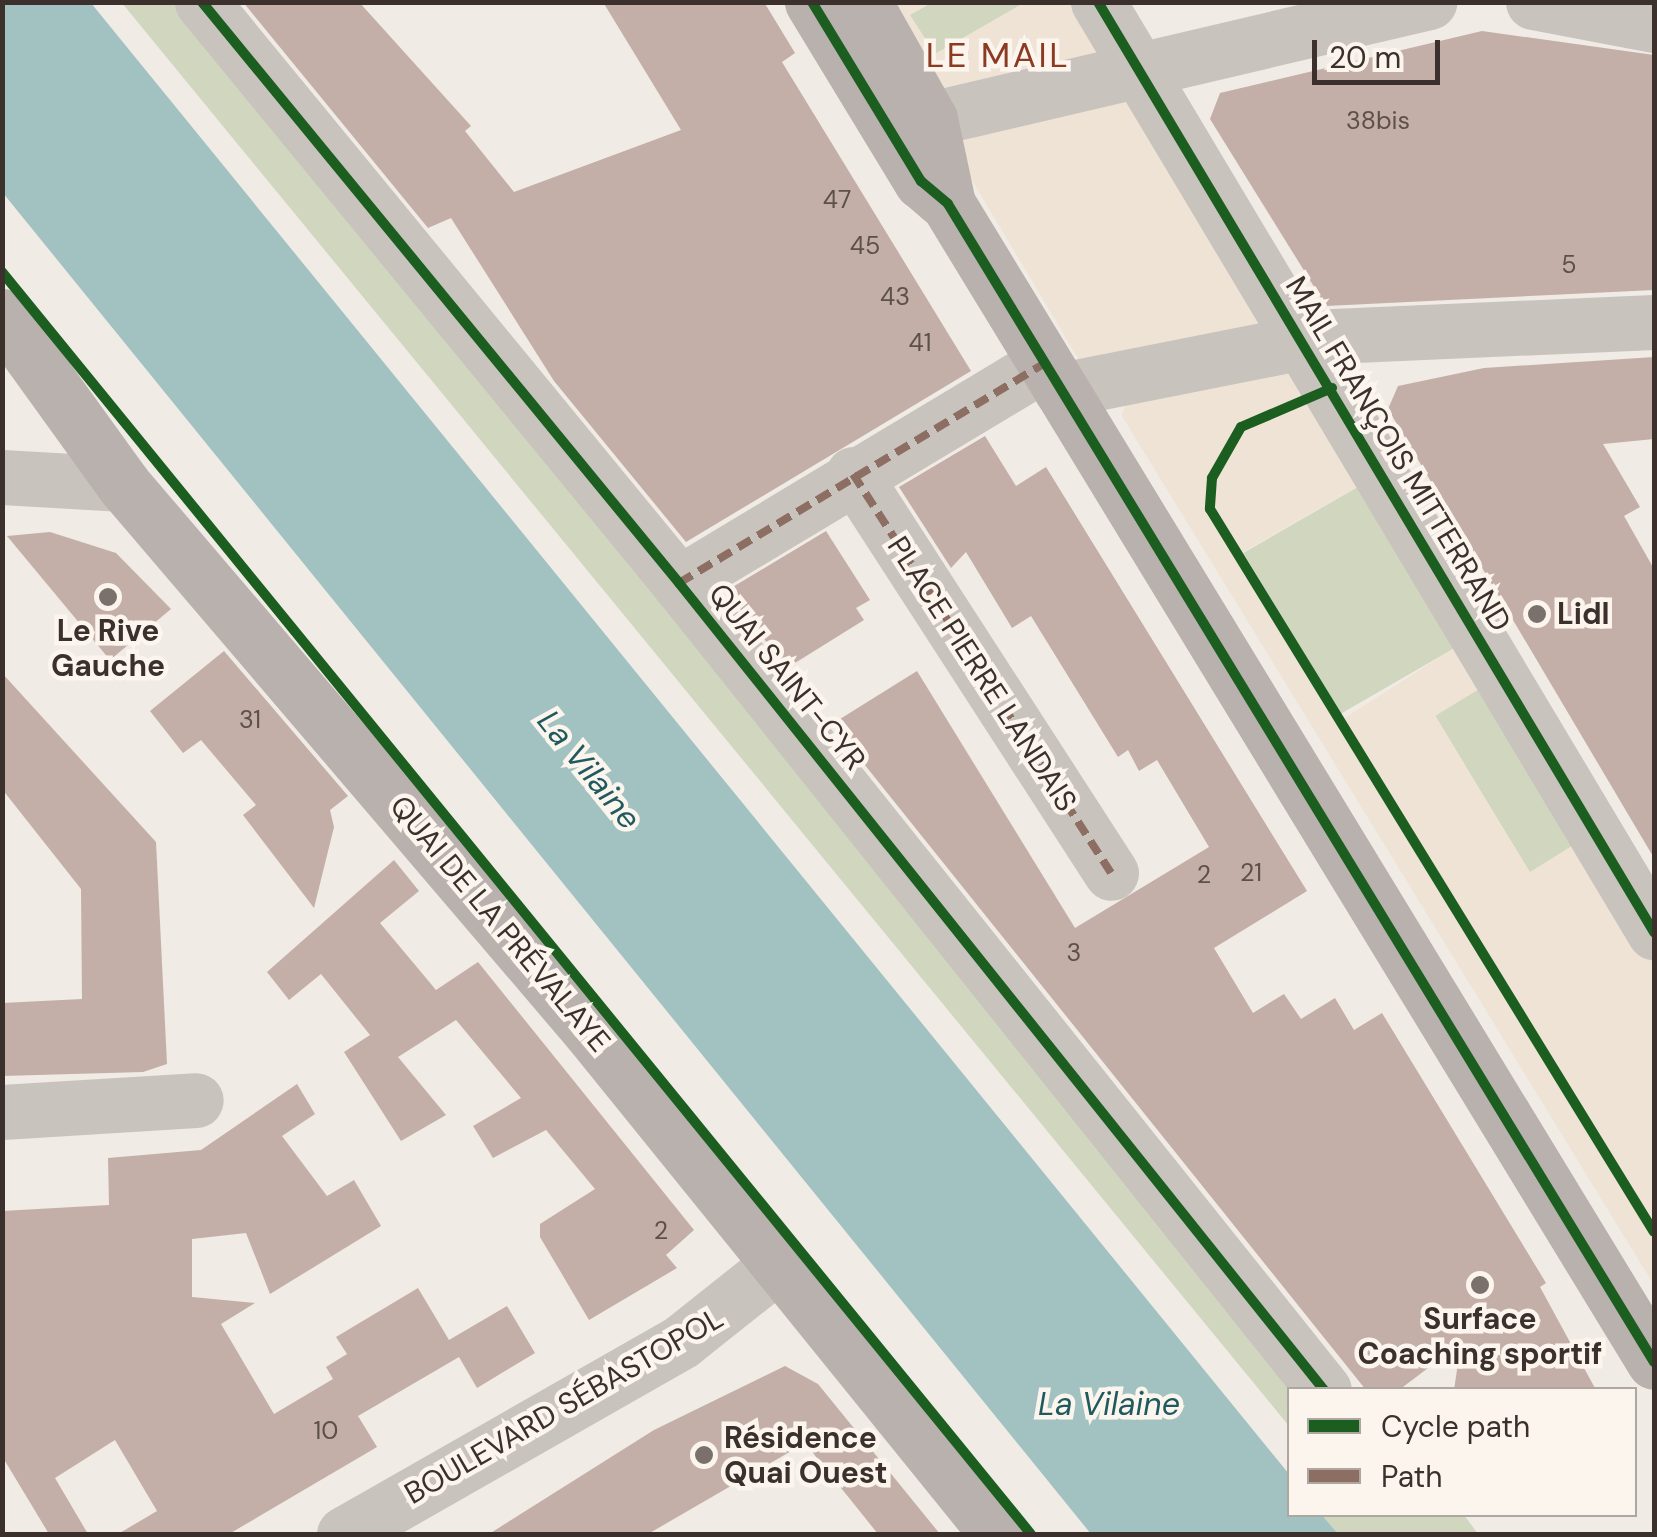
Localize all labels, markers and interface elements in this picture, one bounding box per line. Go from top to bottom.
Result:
scale bar [1317,20,1444,82]
district label: LE MAIL [926,34,1070,76]
text: 20 m [1329,38,1401,77]
house number: 38bis [1346,106,1410,136]
house number: 47 [823,185,851,215]
house number: 45 [850,231,880,261]
house number: 5 [1561,250,1577,280]
street label: MAIL FRANÇOIS MITTERRAND [1278,270,1518,638]
house number: 43 [880,282,910,312]
house number: 41 [909,328,931,358]
street label: PLACE PIERRE LANDAIS [880,530,1084,818]
street label: QUAI SAINT-CYR [701,577,873,777]
marker: Le Rive Gauche [97,586,119,608]
place label: Lidl [1557,596,1610,632]
marker: Lidl [1526,603,1548,625]
place label: Le Rive Gauche [51,613,165,684]
water label: La Vilaine [529,703,649,837]
house number: 31 [239,705,261,735]
street label: QUAI DE LA PRÉVALAYE [382,789,618,1059]
house number: 21 [1240,858,1262,888]
house number: 2 [1197,860,1211,890]
house number: 3 [1067,938,1081,968]
house number: 2 [654,1216,668,1246]
marker: Surface Coaching sportif [1469,1274,1491,1296]
street label: BOULEVARD SÉBASTOPOL [398,1300,730,1512]
place label: Surface Coaching sportif [1358,1301,1602,1372]
water label: La Vilaine [1038,1385,1180,1423]
legend [1287,1387,1637,1517]
text: Cycle path [1381,1407,1530,1446]
house number: 10 [314,1416,338,1446]
place label: Résidence Quai Ouest [724,1420,887,1490]
marker: Résidence Quai Ouest [693,1444,715,1466]
text: Path [1381,1457,1443,1496]

